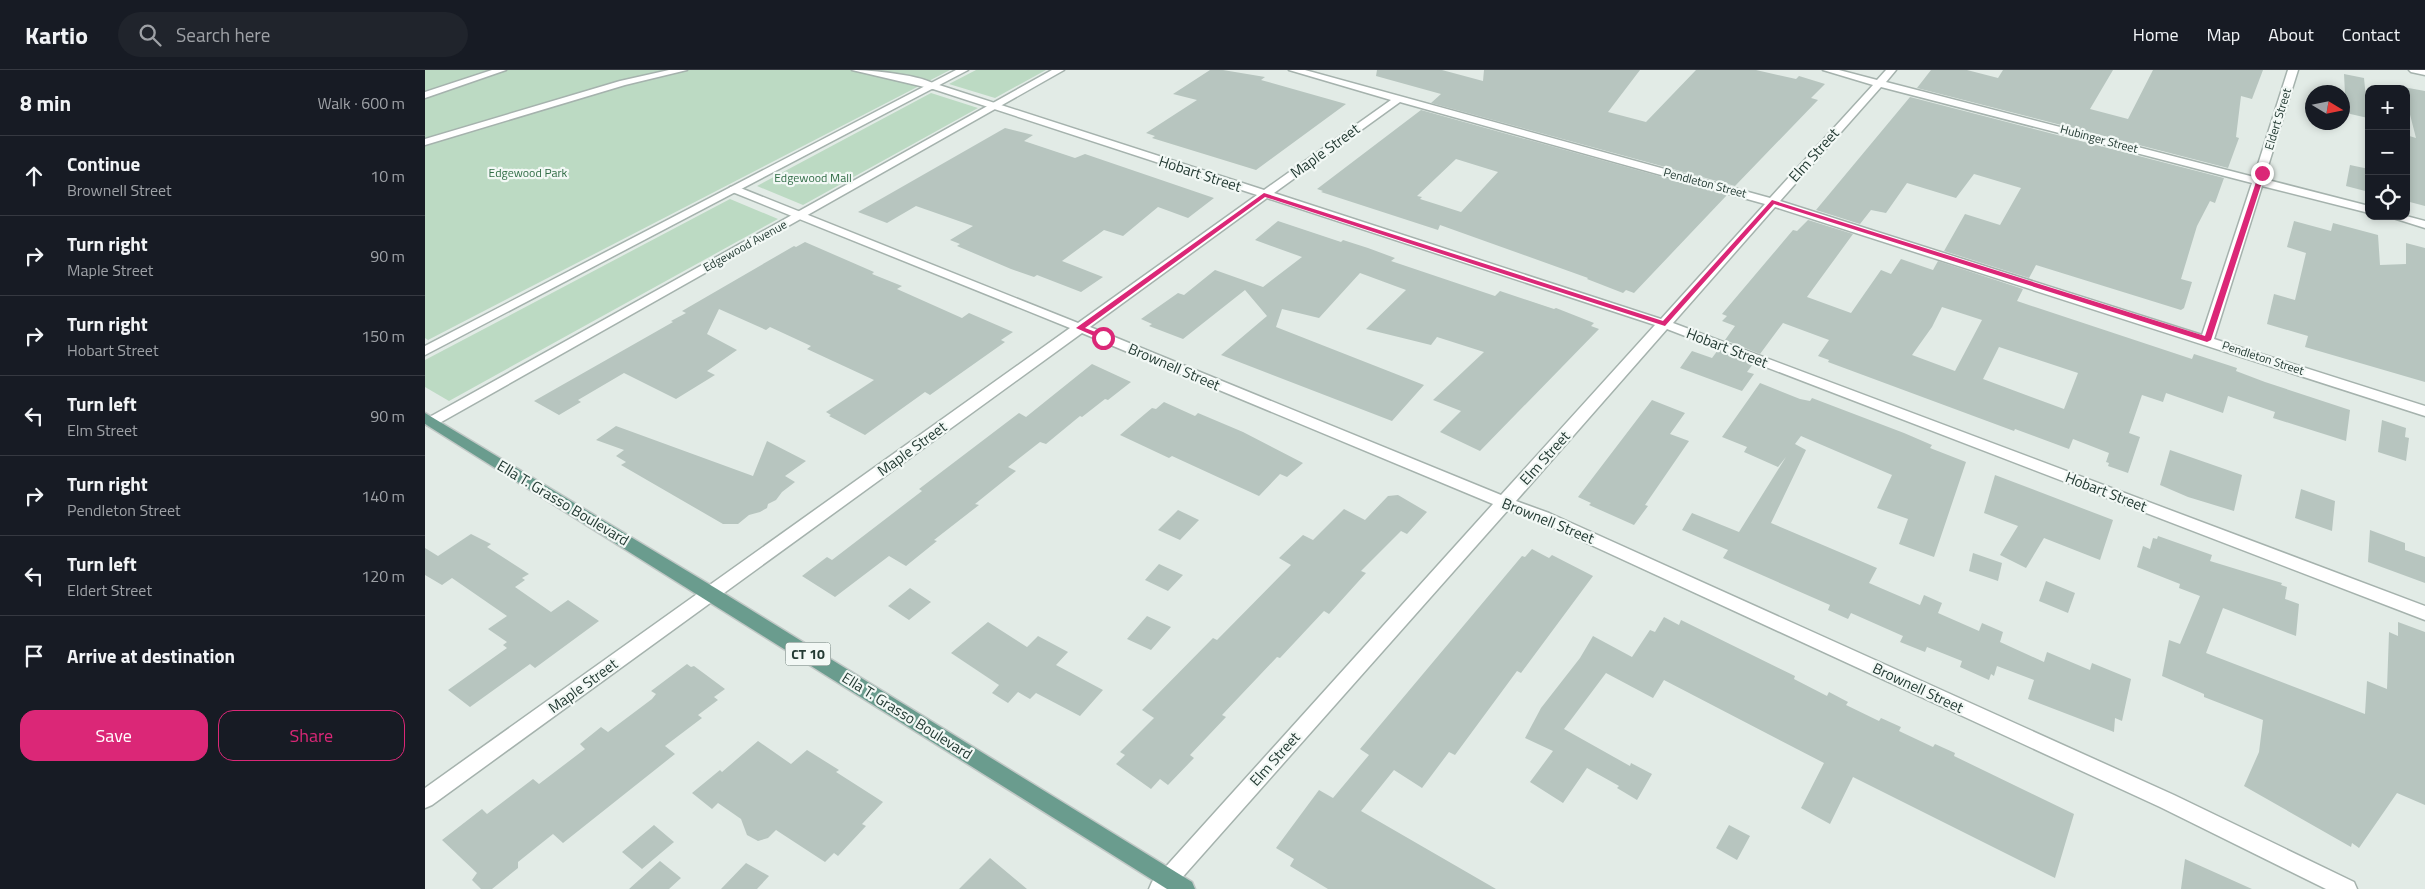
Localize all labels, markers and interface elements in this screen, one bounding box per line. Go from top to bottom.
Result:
search box [118,12,468,57]
text: Kartio [25,17,88,53]
text: Search here [176,20,270,49]
icon: search [136,21,164,49]
text: Home [2133,21,2179,48]
text: Map [2207,21,2240,48]
text: About [2268,21,2314,48]
text: Contact [2342,21,2400,48]
street label: Eldert Street [2259,85,2296,152]
north arrow [2305,85,2350,130]
map controls [2365,85,2410,220]
button: + [2365,85,2410,130]
text: 8 min [20,87,71,119]
text: Walk · 600 m [317,91,405,115]
street label: Maple Street [1285,117,1365,184]
street label: Hubinger Street [2058,119,2141,158]
street label: Elm Street [1783,122,1845,187]
button: − [2365,130,2410,175]
text: Continue [67,149,140,178]
street label: Hobart Street [1156,149,1245,198]
icon: ahead [20,162,48,190]
street label: Pendleton Street [1661,162,1750,203]
route end [2251,162,2274,185]
park label: Edgewood Park [489,163,568,182]
text: 10 m [370,164,405,188]
park label: Edgewood Mall [774,168,852,187]
button: locate [2365,175,2410,220]
text: Brownell Street [67,178,172,202]
street label: Edgewood Avenue [699,215,790,276]
text: Turn right [67,229,148,258]
icon: right [20,242,48,270]
text: 90 m [370,244,405,268]
text: Maple Street [67,258,153,282]
text: Turn right [67,309,148,338]
street label: Hobart Street [1683,321,1772,374]
icon: right [20,322,48,350]
text: 150 m [361,324,405,348]
route start [1092,327,1115,350]
street label: Pendleton Street [2220,335,2307,380]
street label: Brownell Street [1125,337,1225,397]
text: Hobart Street [67,338,159,362]
text: Turn left [67,389,137,418]
icon: left [20,402,48,430]
text: 90 m [370,404,405,428]
street label: Maple Street [872,415,952,482]
text: Elm Street [67,418,138,442]
street label: Elm Street [1514,425,1576,490]
street label: Ella T. Grasso Boulevard [493,454,634,551]
street label: Hobart Street [2062,465,2151,518]
text: Turn right [67,469,148,498]
icon: right [20,482,48,510]
text: 140 m [361,484,405,508]
street label: Brownell Street [1498,492,1599,550]
text: Pendleton Street [67,498,181,522]
text: Turn left [67,549,137,578]
icon: left [20,562,48,590]
text: 120 m [361,564,405,588]
text: Eldert Street [67,578,152,602]
text: Arrive at destination [67,641,235,670]
icon: arrive [20,642,48,670]
road number: CT 10 [785,642,831,666]
street label: Maple Street [543,652,623,719]
street label: Brownell Street [1869,656,1968,719]
street label: Ella T. Grasso Boulevard [837,666,977,765]
button: Save [20,710,208,761]
button: Share [218,710,405,761]
street label: Elm Street [1244,726,1306,791]

